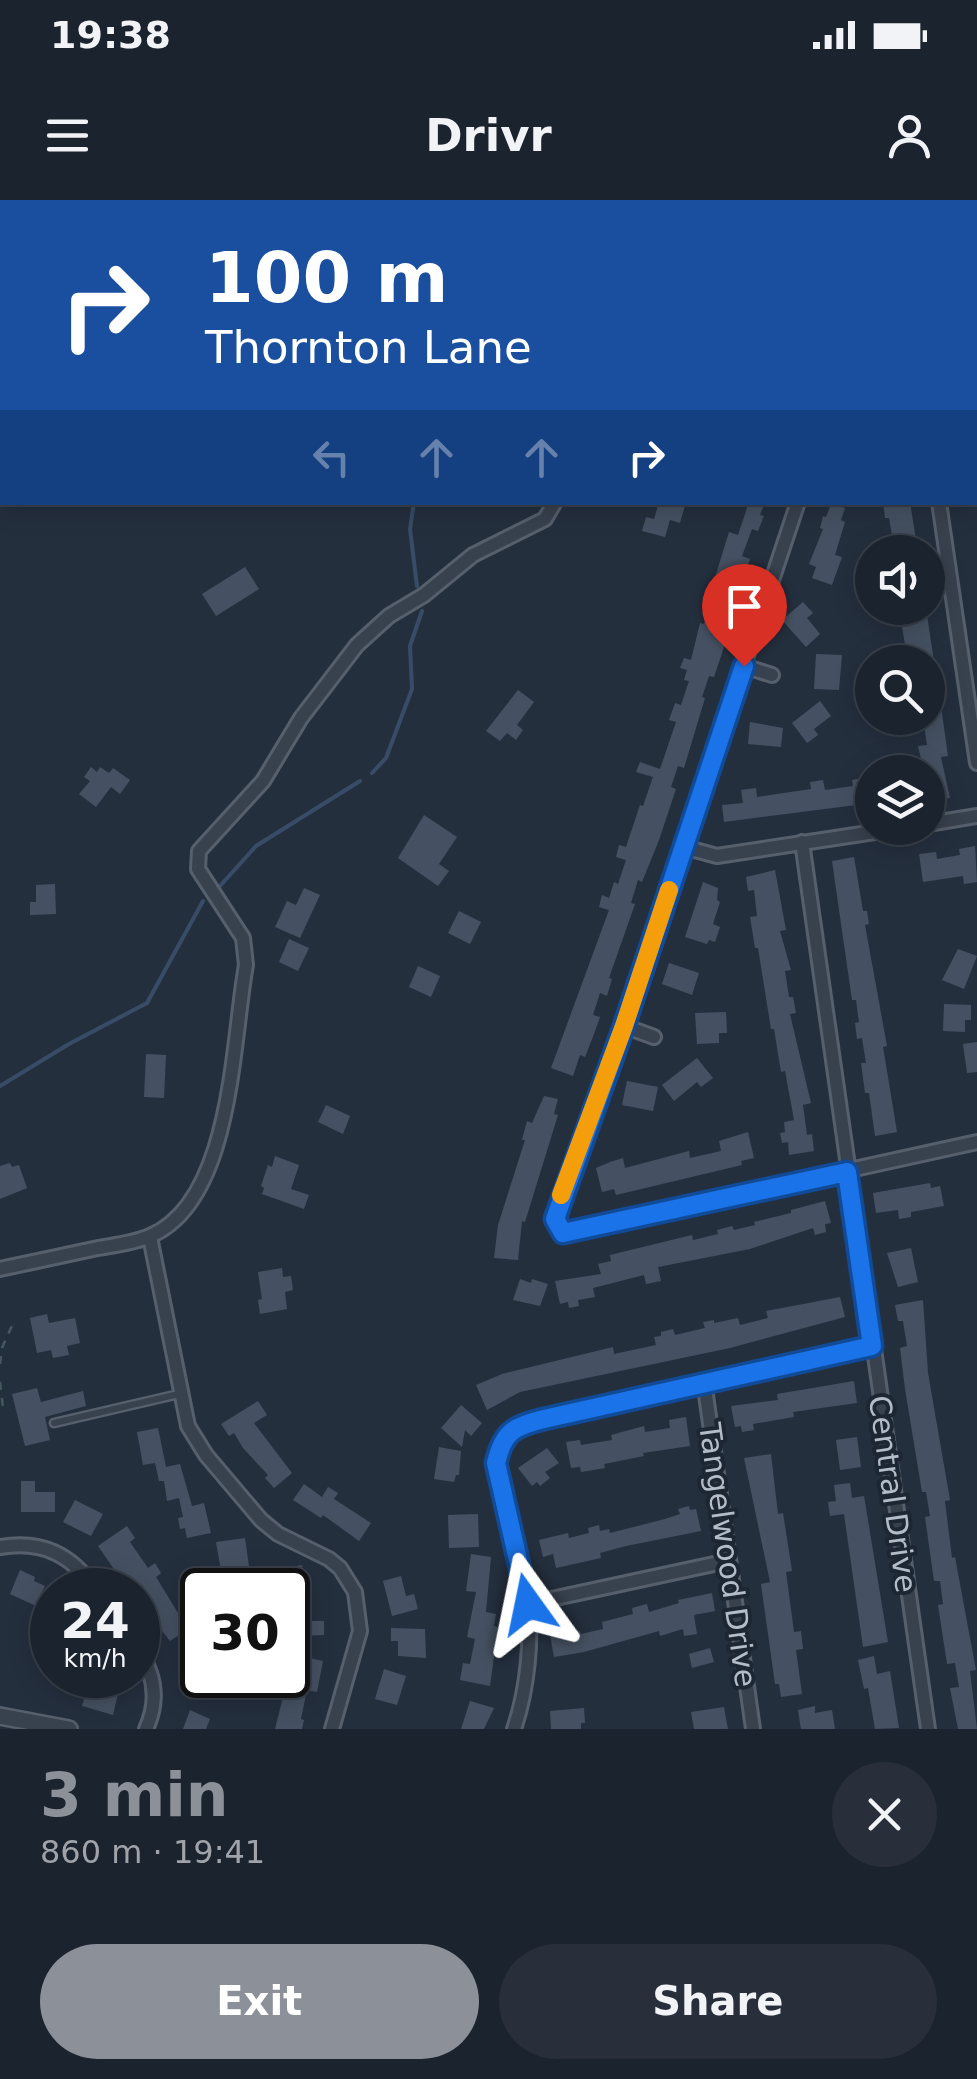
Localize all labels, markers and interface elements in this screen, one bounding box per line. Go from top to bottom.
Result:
text: 19:38 [50,13,171,57]
icon: menu [40,108,95,163]
icon: person [882,108,937,163]
text: Drivr [425,109,552,162]
text: 100 m [205,237,448,319]
icon: right [40,240,170,370]
text: Thornton Lane [205,321,532,374]
icon: left [304,430,359,485]
icon: ahead [409,430,464,485]
icon: ahead [514,430,569,485]
icon: right [619,430,674,485]
map controls [855,535,945,845]
button: sound [855,535,945,625]
pin [702,564,787,667]
icon: arrive [717,579,772,634]
button: search [855,645,945,735]
button: layers [855,755,945,845]
street label: Central Drive [862,1393,924,1595]
street label: Tangelwood Drive [692,1420,764,1689]
position arrow [476,1552,580,1656]
speed limit sign: 30 [180,1568,310,1698]
text: 24 [60,1592,130,1650]
text: km/h [63,1644,127,1673]
text: 3 min [40,1760,228,1830]
button: close [832,1762,937,1867]
text: 860 m · 19:41 [40,1833,265,1871]
button: Exit [40,1944,479,2059]
button: Share [499,1944,937,2059]

